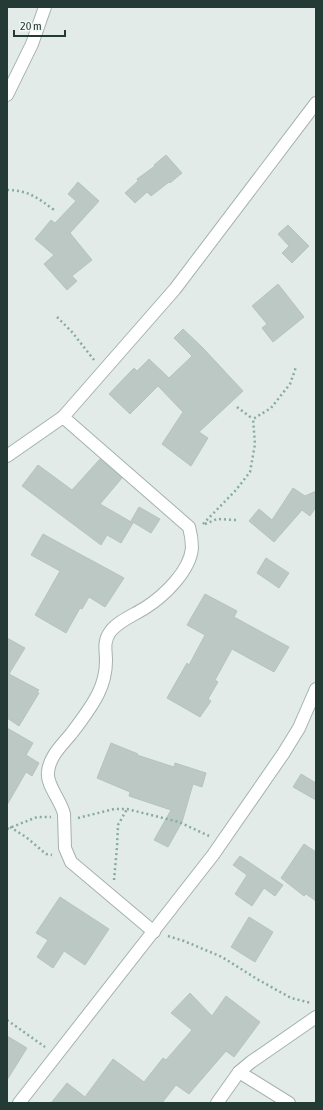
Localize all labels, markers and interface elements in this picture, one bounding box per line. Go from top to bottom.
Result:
scale bar [14,12,65,38]
text: 20 m [20,19,42,33]

